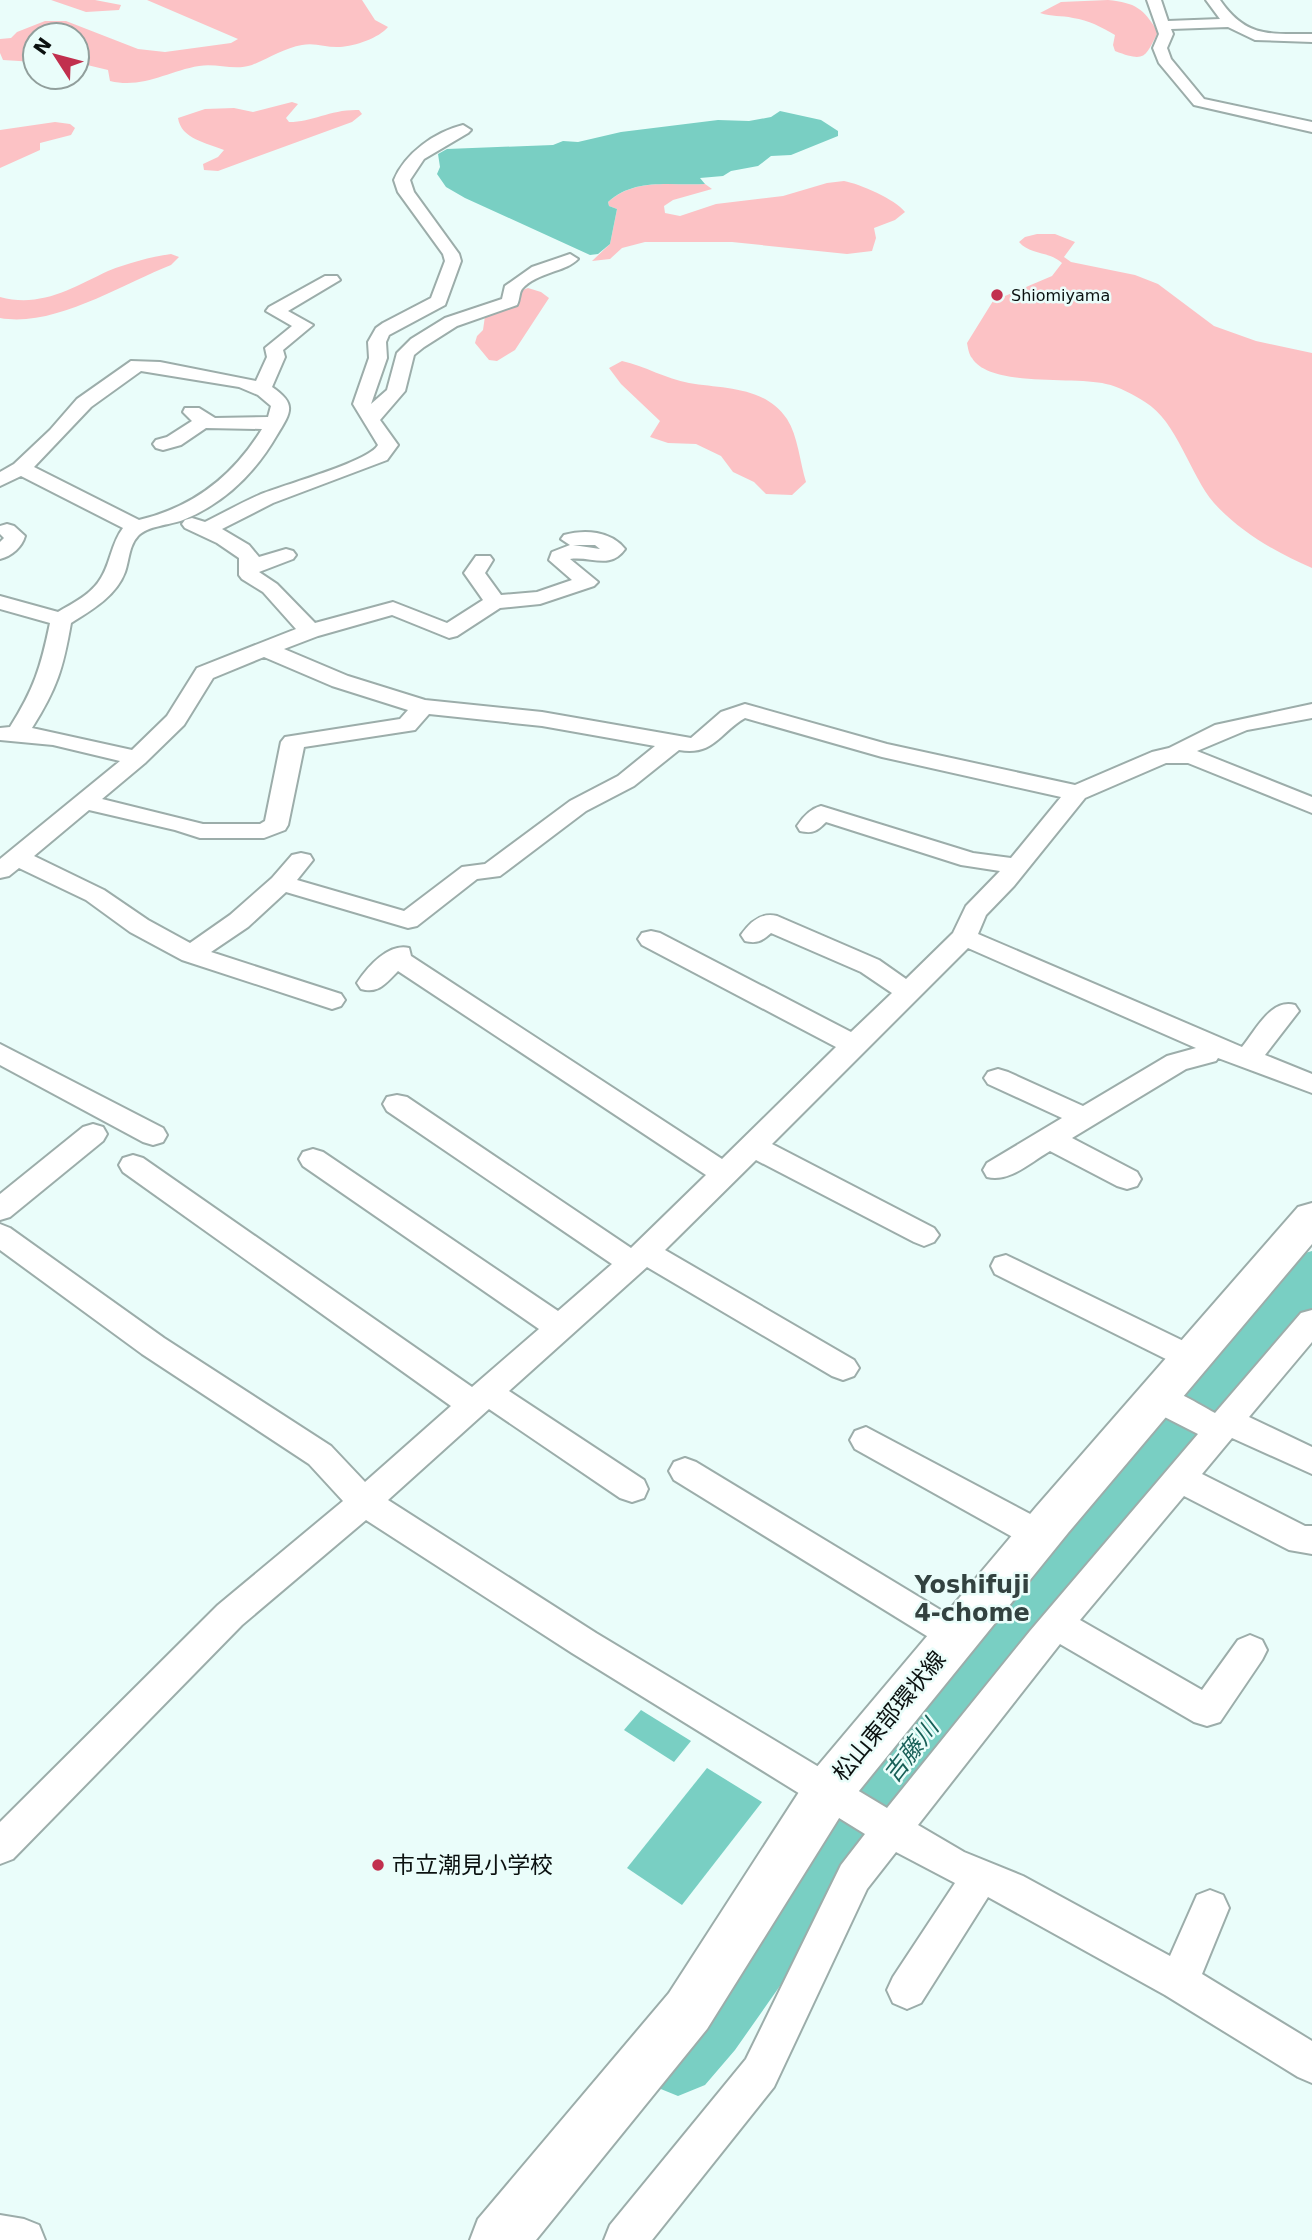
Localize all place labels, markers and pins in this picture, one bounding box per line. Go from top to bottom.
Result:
place label: Shiomiyama [1011,286,1110,305]
marker: Shiomiyama [989,287,1005,303]
place label: 市立潮見小学校 [392,1852,553,1878]
marker: 市立潮見小学校 [370,1857,386,1873]

